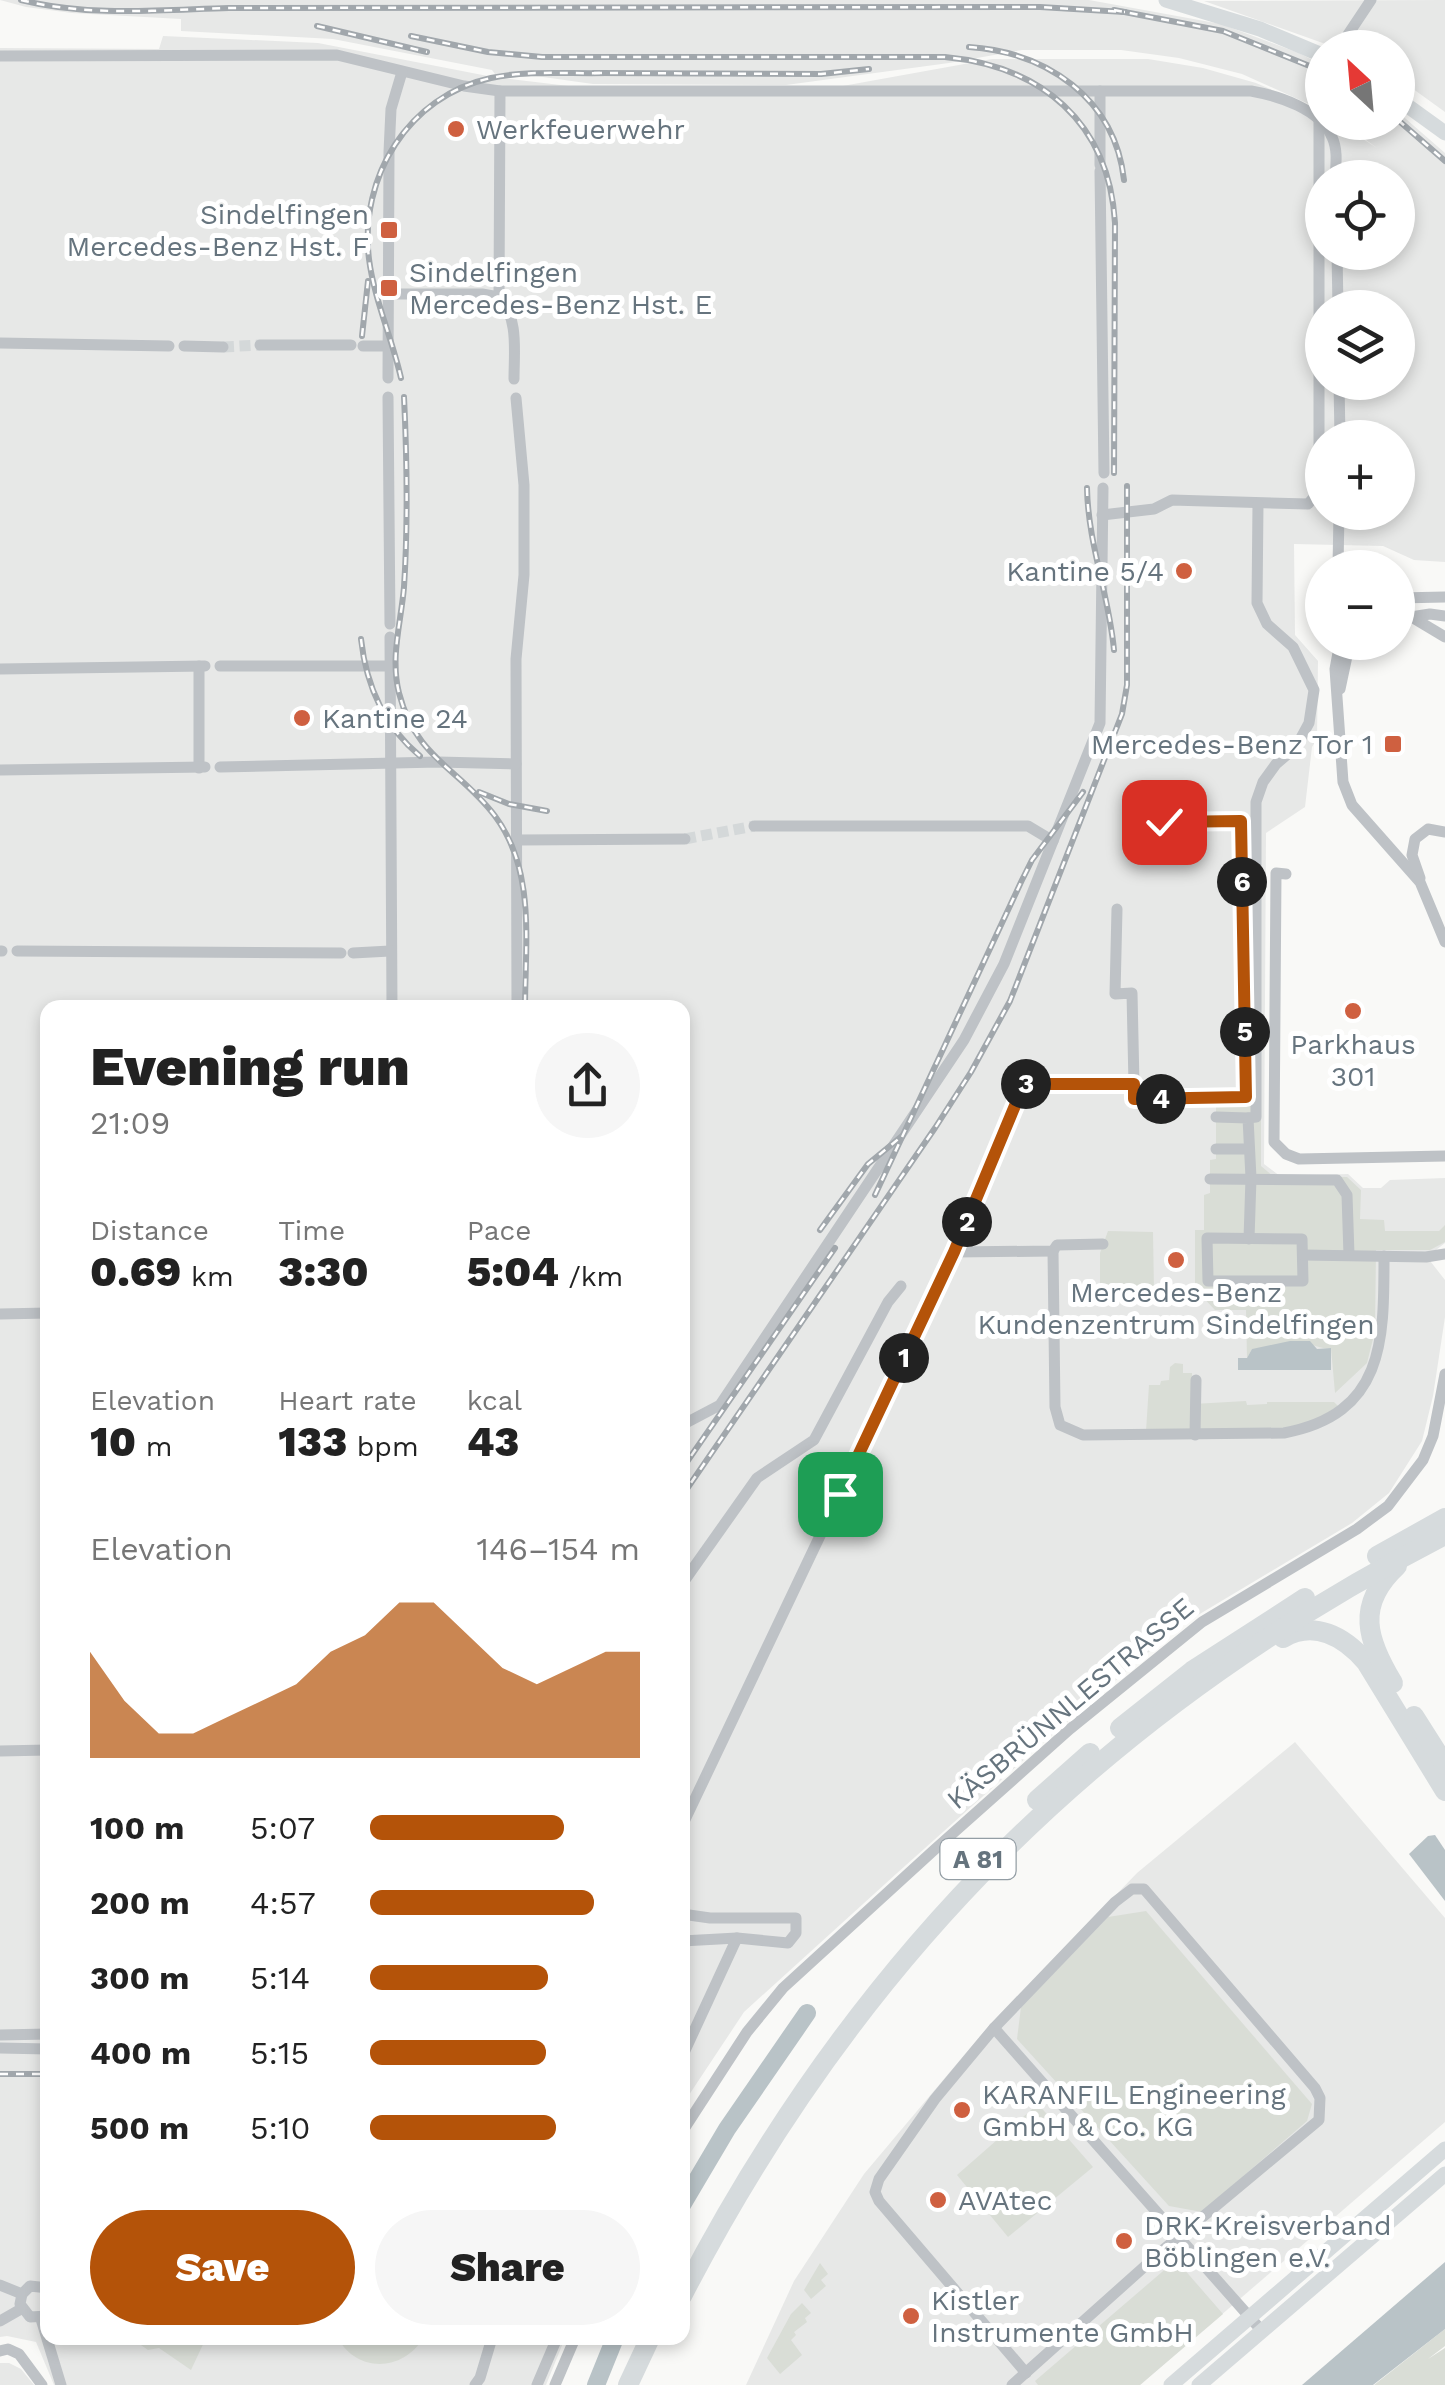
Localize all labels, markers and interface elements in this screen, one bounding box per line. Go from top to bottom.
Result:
north arrow [1305,30,1415,140]
map controls [1305,30,1415,660]
place label: Werkfeuerwehr [476,113,685,146]
marker: Werkfeuerwehr [445,118,467,140]
button: locate [1305,160,1415,270]
place label: Sindelfingen Mercedes-Benz Hst. F [66,198,369,263]
marker: Sindelfingen Mercedes-Benz Hst. F [378,219,400,241]
place label: Sindelfingen Mercedes-Benz Hst. E [409,256,712,321]
marker: Sindelfingen Mercedes-Benz Hst. E [378,277,400,299]
button: layers [1305,290,1415,400]
button: + [1305,420,1415,530]
button: − [1305,550,1415,660]
place label: Kantine 5/4 [1006,555,1164,588]
marker: Kantine 5/4 [1173,560,1195,582]
place label: Kantine 24 [322,702,468,735]
marker: Kantine 24 [291,707,313,729]
place label: Mercedes-Benz Tor 1 [1091,728,1373,761]
marker: Mercedes-Benz Tor 1 [1382,733,1404,755]
pin [1122,780,1207,865]
icon: check [1137,795,1192,850]
pin: 6 [1217,857,1267,907]
text: 6 [1233,865,1251,898]
marker: Parkhaus 301 [1342,1000,1364,1022]
pin: 5 [1220,1007,1270,1057]
text: 5 [1237,1015,1253,1048]
place label: Parkhaus 301 [1290,1028,1416,1093]
button: share [535,1033,640,1138]
text: Evening run [90,1034,410,1098]
pin: 3 [1001,1059,1051,1109]
text: 3 [1018,1067,1034,1100]
pin: 4 [1136,1074,1186,1124]
text: 4 [1152,1082,1170,1115]
text: 21:09 [90,1104,170,1142]
pin: 2 [942,1197,992,1247]
text: 2 [959,1205,975,1238]
text: Distance [90,1214,209,1247]
text: Time [278,1214,345,1247]
text: Pace [467,1214,531,1247]
text: 0.69 [90,1247,181,1296]
text: 3:30 [278,1247,369,1296]
text: 5:04 [467,1247,559,1296]
marker: Mercedes-Benz Kundenzentrum Sindelfingen [1165,1249,1187,1271]
text: km [181,1260,234,1293]
text: /km [559,1260,623,1293]
place label: Mercedes-Benz Kundenzentrum Sindelfingen [977,1276,1375,1341]
pin: 1 [879,1333,929,1383]
text: 1 [898,1341,910,1374]
text: Elevation [90,1384,215,1417]
text: Heart rate [278,1384,417,1417]
text: kcal [467,1384,522,1417]
text: 10 [90,1417,136,1466]
text: 133 [278,1417,347,1466]
text: 43 [467,1417,519,1466]
text: m [136,1430,172,1463]
text: bpm [347,1430,419,1463]
pin [798,1452,883,1537]
icon: arrive [813,1467,868,1522]
text: Elevation [90,1530,233,1568]
text: 146–154 m [477,1530,640,1568]
street label: KÄSBRÜNNLESTRASSE [940,1591,1200,1816]
text: 100 m [90,1809,184,1847]
text: 5:07 [250,1809,315,1847]
road number: A 81 [940,1839,1016,1879]
text: 200 m [90,1884,190,1922]
text: 4:57 [250,1884,316,1922]
text: 300 m [90,1959,189,1997]
text: 5:14 [250,1959,310,1997]
text: 400 m [90,2034,191,2072]
text: 5:15 [250,2034,309,2072]
place label: KARANFIL Engineering GmbH & Co. KG [982,2078,1286,2143]
marker: KARANFIL Engineering GmbH & Co. KG [951,2099,973,2121]
text: 500 m [90,2109,189,2147]
text: 5:10 [250,2109,310,2147]
place label: AVAtec [958,2184,1052,2217]
marker: AVAtec [927,2189,949,2211]
place label: DRK-Kreisverband Böblingen e.V. [1144,2209,1392,2274]
button: Save [90,2210,355,2325]
button: Share [375,2210,640,2325]
marker: DRK-Kreisverband Böblingen e.V. [1113,2230,1135,2252]
place label: Kistler Instrumente GmbH [931,2284,1194,2349]
marker: Kistler Instrumente GmbH [900,2305,922,2327]

